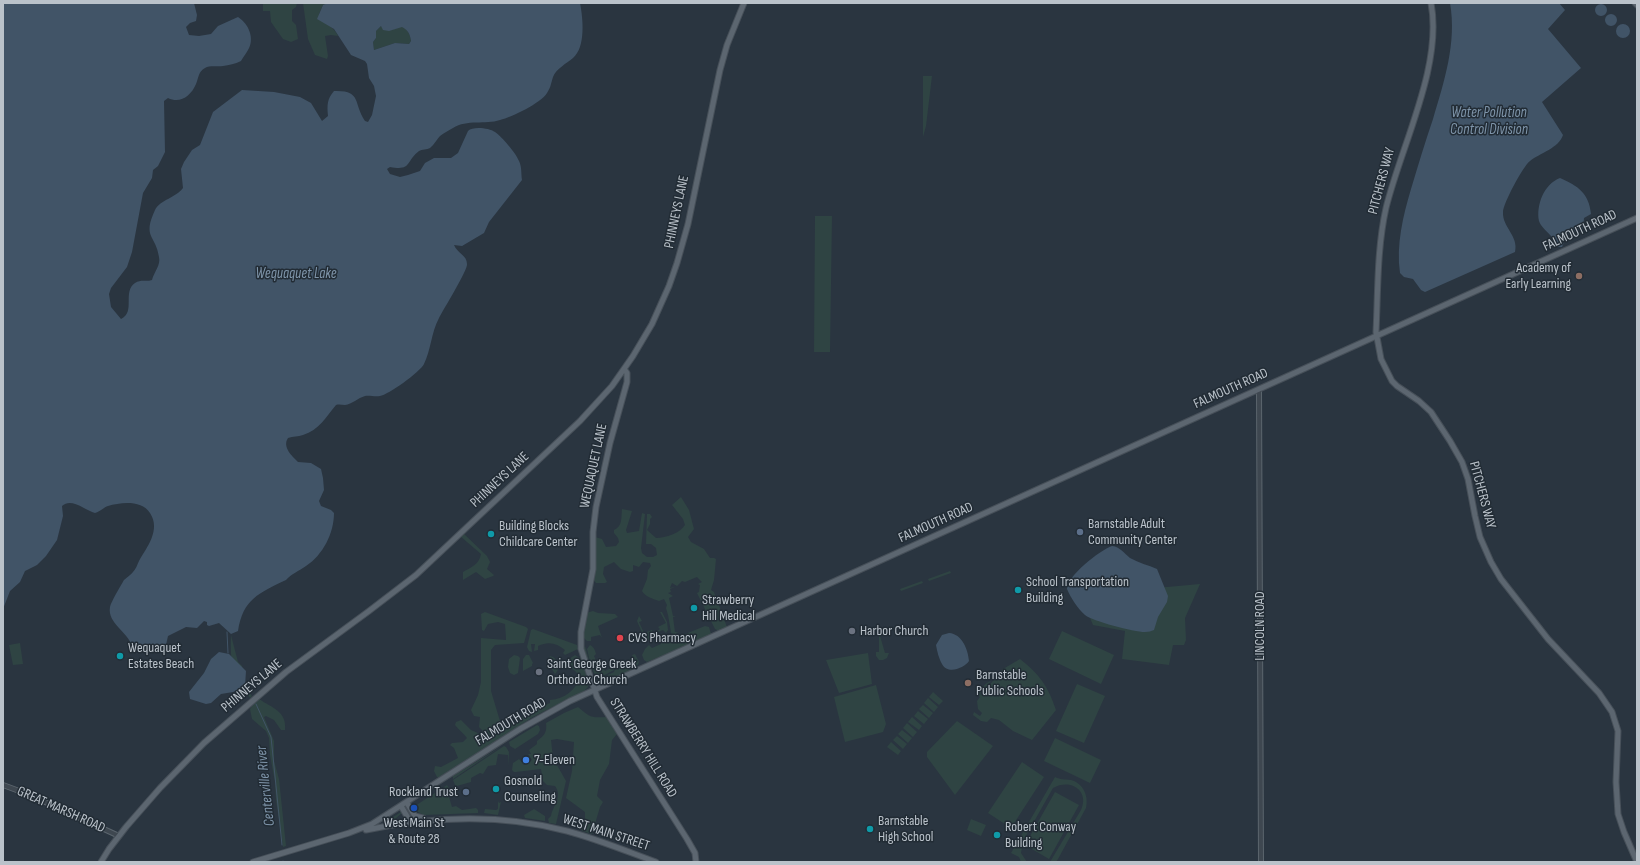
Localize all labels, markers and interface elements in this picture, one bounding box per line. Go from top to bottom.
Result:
water label: Water Pollution Control Division [1450,104,1528,139]
street label: PITCHERS WAY [1365,146,1399,216]
street label: PHINNEYS LANE [661,174,693,250]
street label: FALMOUTH ROAD [1540,207,1620,255]
place label: Academy of Early Learning [1506,260,1571,292]
water label: Wequaquet Lake [256,265,336,283]
marker: Academy of Early Learning [1574,271,1584,281]
street label: FALMOUTH ROAD [1191,365,1271,413]
street label: WEQUAQUET LANE [577,422,611,510]
street label: PHINNEYS LANE [467,449,533,511]
street label: PITCHERS WAY [1465,460,1499,530]
street label: FALMOUTH ROAD [896,499,976,547]
place label: Barnstable Adult Community Center [1088,516,1177,548]
place label: Building Blocks Childcare Center [499,518,577,550]
marker: Barnstable Adult Community Center [1075,527,1085,537]
marker: Building Blocks Childcare Center [486,529,496,539]
place label: School Transportation Building [1026,574,1129,606]
marker: School Transportation Building [1013,585,1023,595]
street label: LINCOLN ROAD [1252,591,1268,661]
place label: Strawberry Hill Medical [702,592,755,624]
marker: Strawberry Hill Medical [689,603,699,613]
place label: Harbor Church [860,623,928,639]
marker: Harbor Church [847,626,857,636]
place label: CVS Pharmacy [628,630,696,646]
marker: CVS Pharmacy [615,633,625,643]
place label: Wequaquet Estates Beach [128,640,194,672]
marker: Wequaquet Estates Beach [115,651,125,661]
street label: PHINNEYS LANE [218,656,286,716]
place label: Saint George Greek Orthodox Church [547,656,636,688]
marker: Saint George Greek Orthodox Church [534,667,544,677]
place label: Barnstable Public Schools [976,667,1044,700]
marker: Barnstable Public Schools [963,678,973,688]
street label: FALMOUTH ROAD [473,694,549,750]
street label: STRAWBERRY HILL ROAD [606,695,680,801]
water label: Centerville River [253,745,279,827]
place label: 7-Eleven [534,752,575,768]
marker: 7-Eleven [521,755,531,765]
place label: Gosnold Counseling [504,773,556,806]
street label: GREAT MARSH ROAD [14,783,108,837]
place label: Rockland Trust [389,784,458,800]
marker: Gosnold Counseling [491,784,501,794]
marker: Rockland Trust [461,787,471,797]
marker: West Main St & Route 28 [409,803,419,813]
street label: WEST MAIN STREET [560,811,652,855]
place label: Barnstable High School [878,813,933,846]
place label: West Main St & Route 28 [384,815,444,848]
place label: Robert Conway Building [1005,819,1076,852]
marker: Barnstable High School [865,824,875,834]
marker: Robert Conway Building [992,830,1002,840]

